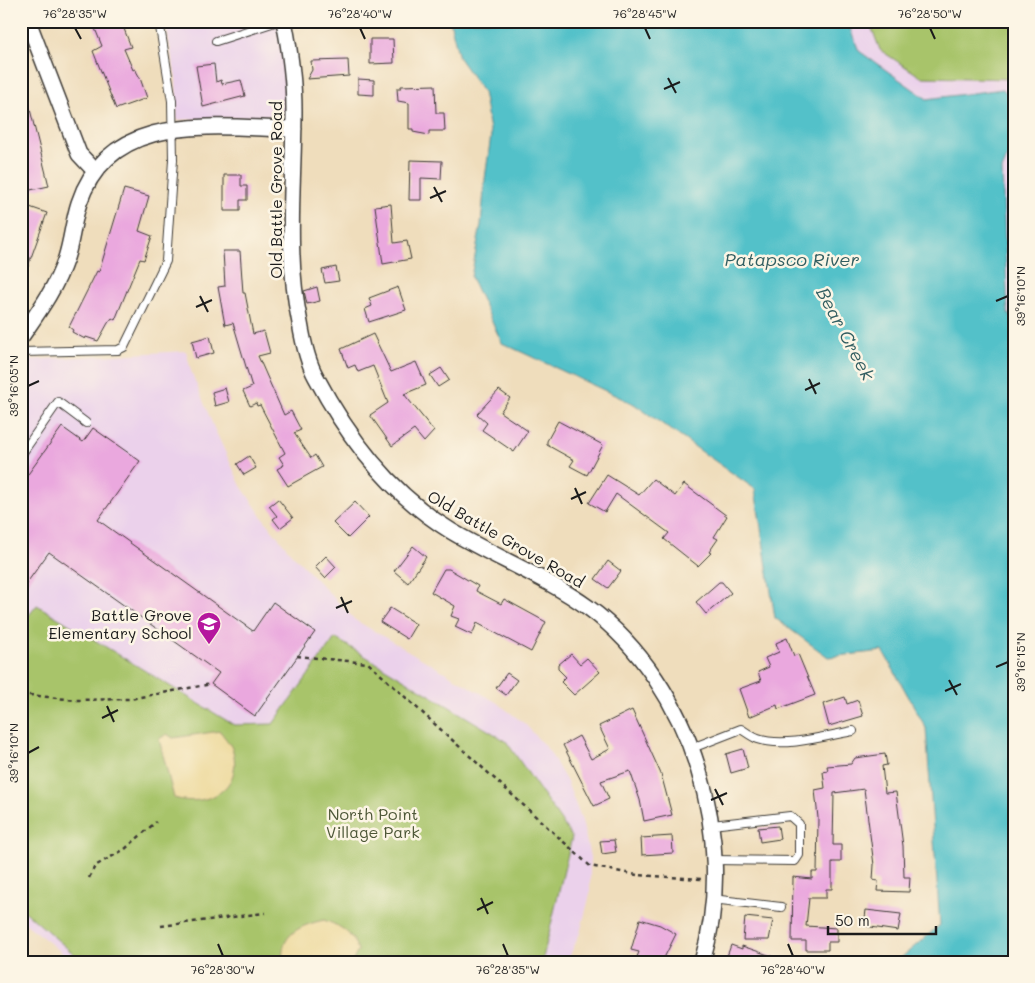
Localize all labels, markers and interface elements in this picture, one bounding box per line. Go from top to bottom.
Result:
text: 76°28'35"W [43,5,107,21]
text: 76°28'40"W [328,5,392,21]
text: 76°28'45"W [613,5,677,21]
text: 76°28'50"W [898,5,962,21]
street label: Old Battle Grove Road [265,101,286,279]
water label: Patapsco River [725,247,859,271]
text: 39°16'10"N [1012,266,1028,326]
water label: Bear Creek [811,283,881,385]
text: 39°16'05"N [5,355,21,417]
street label: Old Battle Grove Road [424,485,588,592]
place label: Battle Grove Elementary School [48,604,192,643]
school or university icon: Battle Grove Elementary School [196,611,222,645]
text: 39°16'15"N [1012,632,1028,692]
text: 39°16'10"N [5,723,21,783]
park label: North Point Village Park [326,803,420,842]
scale bar [828,903,935,935]
text: 50 m [835,910,870,930]
text: 76°28'30"W [191,961,255,977]
text: 76°28'35"W [476,961,540,977]
text: 76°28'40"W [761,961,825,977]

